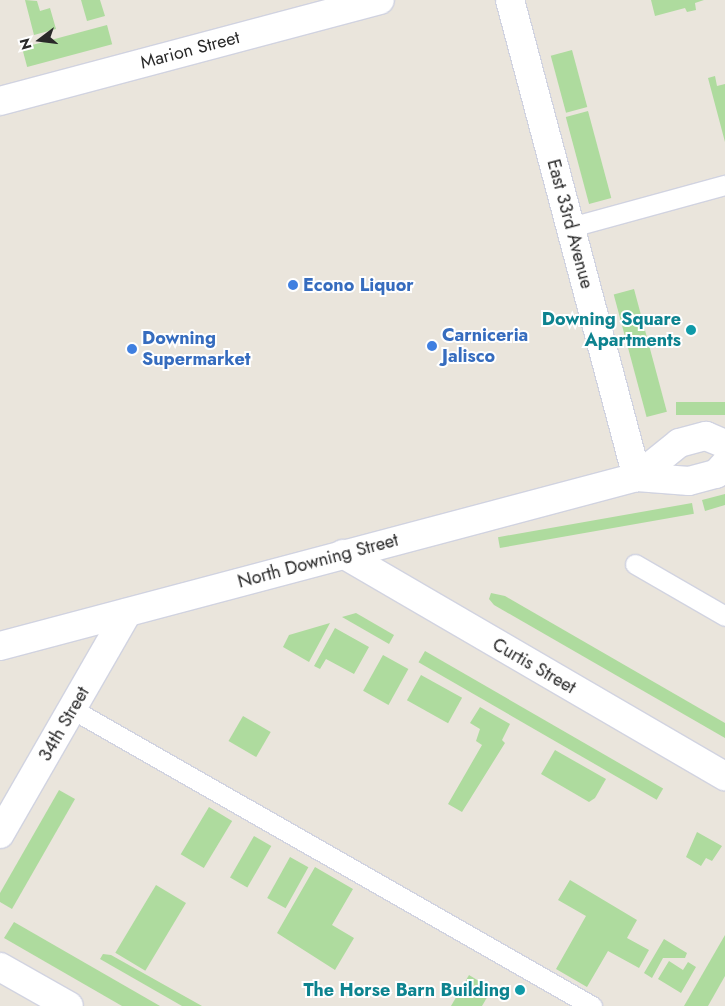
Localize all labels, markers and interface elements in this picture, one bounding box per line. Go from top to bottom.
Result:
north arrow [15,15,65,65]
street label: Marion Street [138,26,242,74]
text: N [14,36,37,52]
street label: East 33rd Avenue [542,157,598,291]
place label: Econo Liquor [303,274,414,296]
marker: Econo Liquor [287,279,299,291]
place label: Downing Square Apartments [542,309,681,352]
marker: Downing Square Apartments [685,324,697,336]
place label: Carniceria Jalisco [442,325,528,368]
place label: Downing Supermarket [142,328,250,370]
marker: Carniceria Jalisco [426,340,438,352]
marker: Downing Supermarket [126,343,138,355]
street label: North Downing Street [235,529,401,593]
street label: Curtis Street [489,634,579,698]
street label: 34th Street [34,683,94,765]
place label: The Horse Barn Building [304,979,510,1001]
marker: The Horse Barn Building [514,984,526,996]

